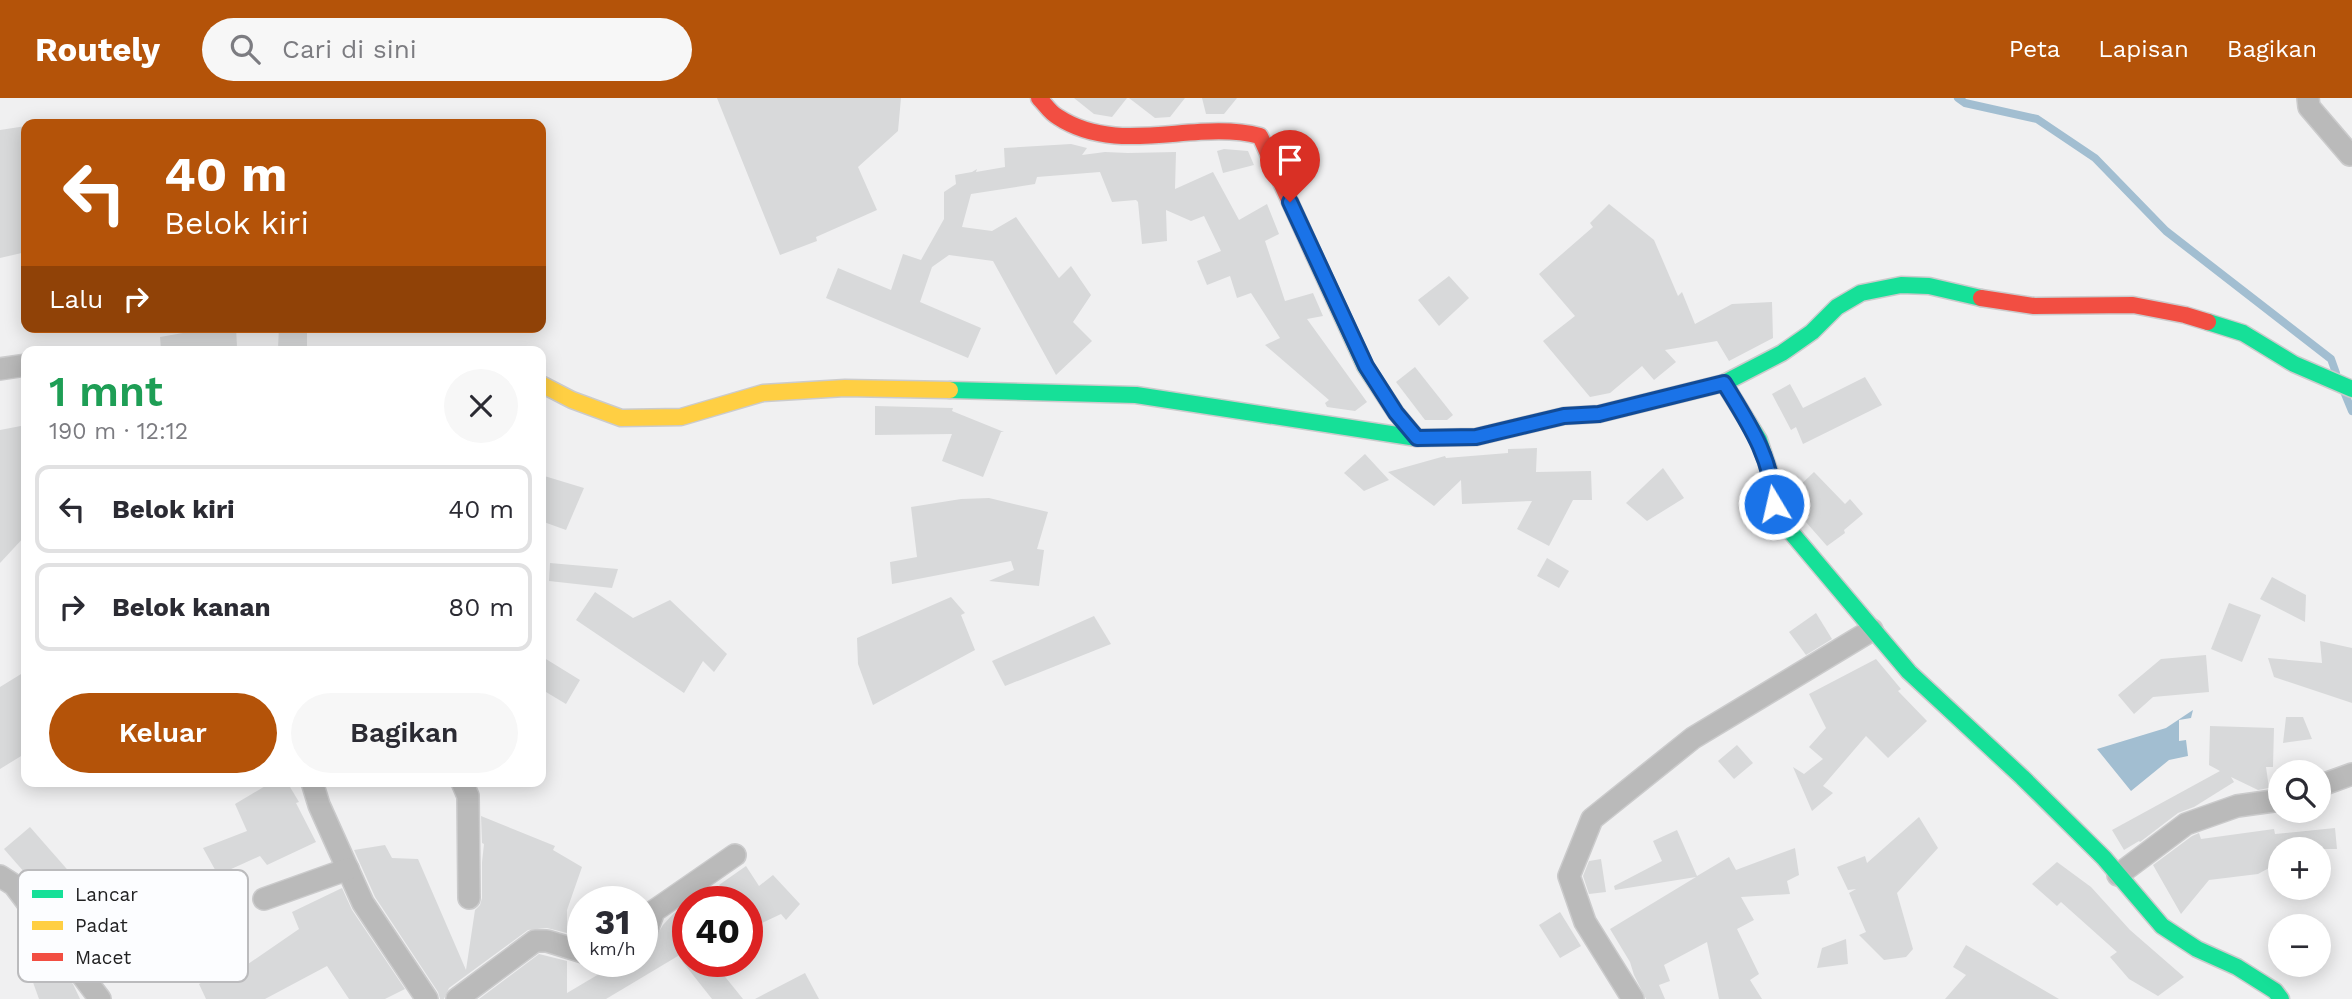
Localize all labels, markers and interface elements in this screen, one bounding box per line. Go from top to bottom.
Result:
search box [202,18,692,81]
text: Routely [35,30,160,69]
icon: search [226,30,264,68]
text: Cari di sini [282,34,417,64]
text: Peta [2009,35,2060,63]
text: Lapisan [2098,35,2189,63]
text: Bagikan [2227,35,2317,63]
pin [1260,130,1320,202]
icon: arrive [1271,141,1309,179]
text: 40 m [164,145,287,203]
icon: left [49,147,140,238]
text: Belok kiri [164,204,309,242]
icon: right [117,280,155,318]
text: Lalu [49,284,103,314]
text: 1 mnt [49,367,163,416]
button: close [444,369,518,443]
text: 190 m · 12:12 [49,418,188,445]
position arrow [1737,467,1811,541]
icon: left [53,490,91,528]
text: Belok kiri [112,494,235,524]
text: 40 m [448,494,514,524]
icon: right [53,588,91,626]
text: Belok kanan [112,592,271,622]
text: 80 m [448,592,514,622]
button: Keluar [49,693,277,773]
button: Bagikan [291,693,518,773]
map controls [2268,760,2331,977]
button: search [2268,760,2331,823]
button: + [2268,837,2331,900]
legend [18,870,248,982]
text: Lancar [75,883,138,906]
speed limit sign: 40 [672,886,763,977]
text: 31 [595,901,630,943]
text: Padat [75,914,128,937]
button: − [2268,914,2331,977]
text: km/h [589,938,636,959]
text: Macet [75,946,131,969]

